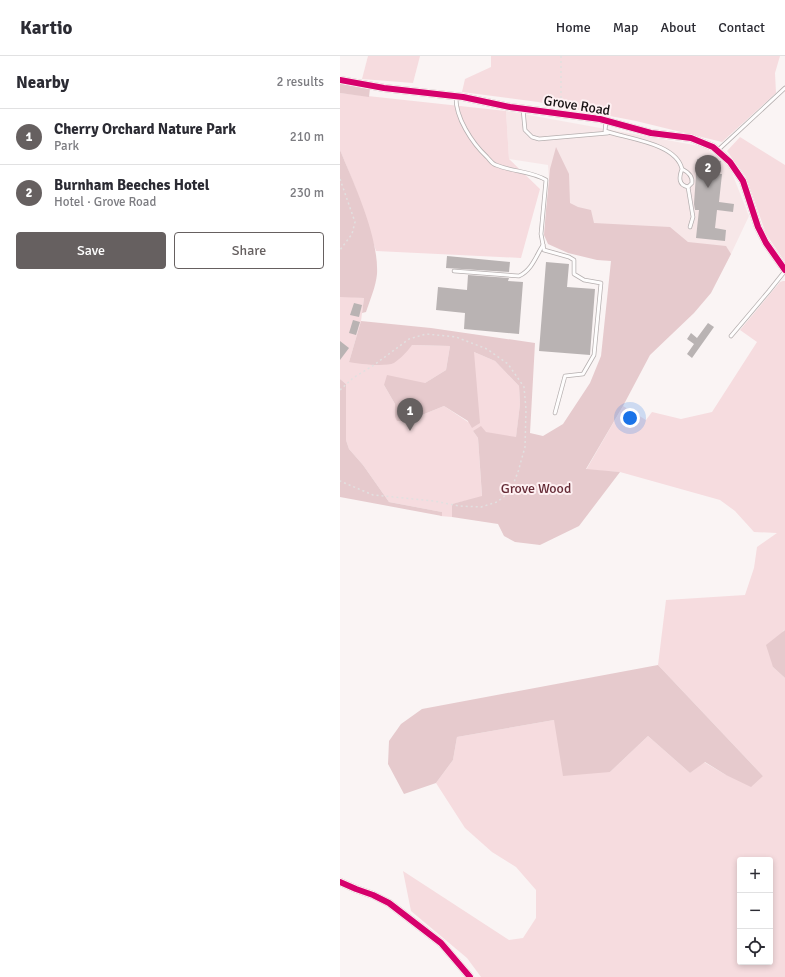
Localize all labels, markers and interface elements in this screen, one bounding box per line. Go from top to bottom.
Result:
text: Kartio [20,16,73,40]
text: Home [556,19,591,36]
text: Map [613,19,638,36]
text: About [660,19,696,36]
text: Contact [718,19,765,36]
text: Nearby [16,72,69,93]
text: 2 results [276,74,324,90]
street label: Grove Road [542,92,611,119]
text: Cherry Orchard Nature Park [54,120,236,138]
text: 1 [25,129,33,145]
text: 210 m [290,129,324,145]
text: Park [54,138,79,154]
pin: 2 [695,155,721,188]
text: Burnham Beeches Hotel [54,176,209,194]
text: 2 [25,185,33,201]
text: 230 m [290,185,324,201]
text: Hotel · Grove Road [54,194,156,210]
button: Save [16,232,166,269]
button: Share [174,232,324,269]
pin: 1 [397,398,423,431]
your location [620,408,640,428]
park label: Grove Wood [501,480,571,497]
map controls [737,857,773,965]
button: + [737,857,773,893]
button: − [737,893,773,929]
button: locate [737,929,773,965]

